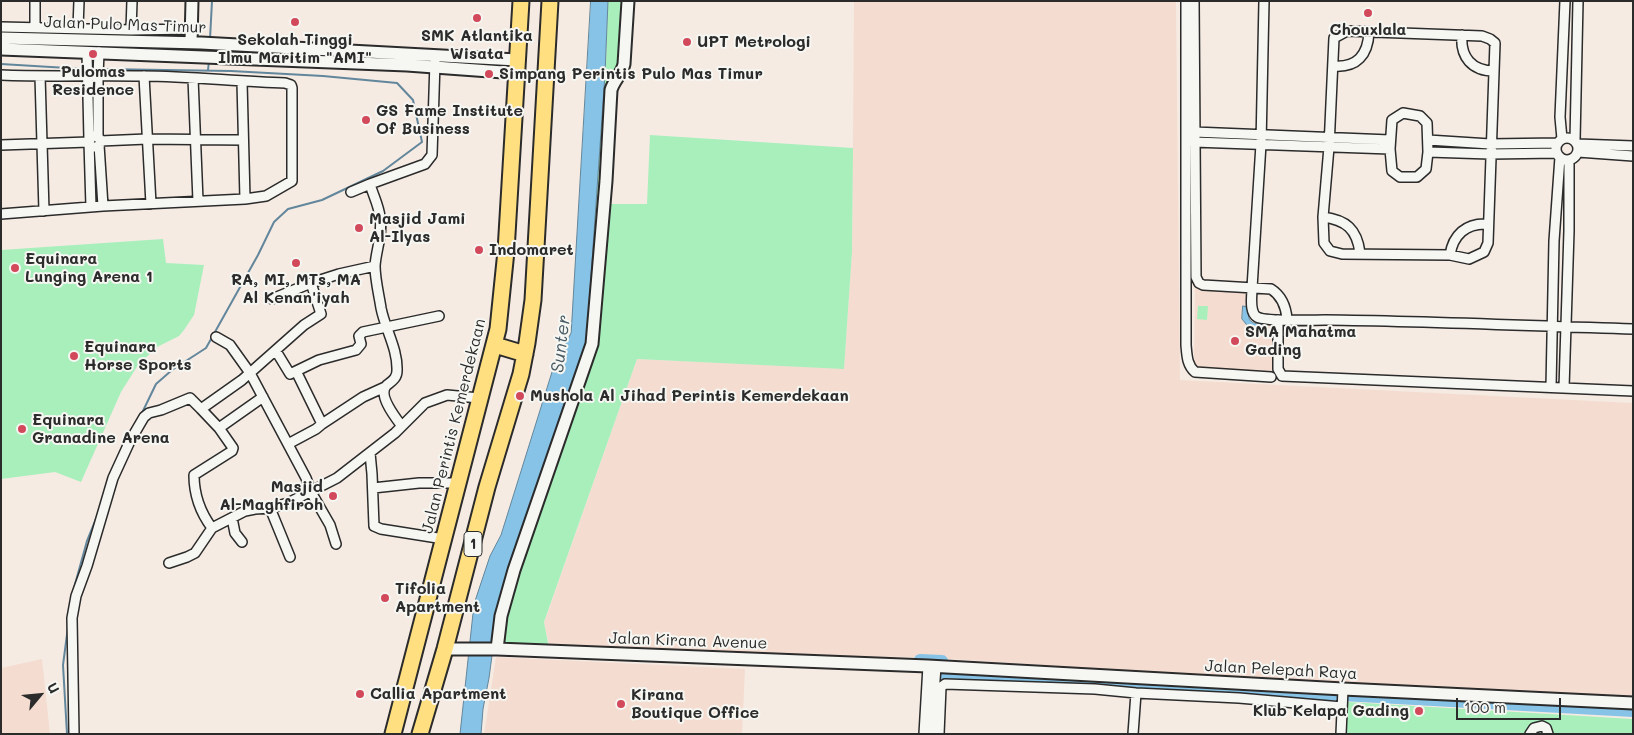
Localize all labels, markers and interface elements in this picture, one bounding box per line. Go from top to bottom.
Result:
marker: Chouxlala [1362,7,1374,19]
marker: SMK Atlantika Wisata [471,12,483,24]
street label: Jalan Pulo Mas Timur [43,13,207,37]
marker: Sekolah Tinggi Ilmu Maritim "AMI" [289,16,301,28]
place label: Chouxlala [1330,20,1406,40]
place label: SMK Atlantika Wisata [421,26,533,64]
place label: Sekolah Tinggi Ilmu Maritim "AMI" [218,30,372,68]
place label: UPT Metrologi [697,32,811,52]
marker: UPT Metrologi [681,36,693,48]
marker: Pulomas Residence [87,48,99,60]
place label: Pulomas Residence [52,62,134,100]
place label: Simpang Perintis Pulo Mas Timur [499,64,763,84]
marker: Simpang Perintis Pulo Mas Timur [483,68,495,80]
place label: GS Fame Institute Of Business [376,101,523,139]
marker: GS Fame Institute Of Business [360,114,372,126]
place label: Masjid Jami Al-Ilyas [369,209,466,247]
marker: Masjid Jami Al-Ilyas [353,222,365,234]
place label: Indomaret [489,240,574,260]
marker: Indomaret [473,244,485,256]
place label: Equinara Lunging Arena 1 [25,249,153,287]
marker: RA, MI, MTs, MA Al Kenan'iyah [290,257,302,269]
marker: Equinara Lunging Arena 1 [9,262,21,274]
place label: RA, MI, MTs, MA Al Kenan'iyah [231,270,361,308]
water label: Sunter [547,314,575,374]
street label: Jalan Perintis Kemerdekaan [418,317,490,535]
place label: SMA Mahatma Gading [1245,322,1356,360]
marker: SMA Mahatma Gading [1229,335,1241,347]
place label: Equinara Horse Sports [84,337,192,375]
marker: Equinara Horse Sports [68,350,80,362]
place label: Mushola Al Jihad Perintis Kemerdekaan [530,386,849,406]
marker: Mushola Al Jihad Perintis Kemerdekaan [514,390,526,402]
place label: Equinara Granadine Arena [32,410,170,448]
marker: Equinara Granadine Arena [16,423,28,435]
place label: Masjid Al-Maghfiroh [220,477,323,515]
marker: Masjid Al-Maghfiroh [327,490,339,502]
road number: 1 [464,532,482,556]
place label: Tifolia Apartment [395,579,480,617]
marker: Tifolia Apartment [379,592,391,604]
street label: Jalan Kirana Avenue [608,629,768,653]
street label: Jalan Pelepah Raya [1204,656,1358,684]
north arrow [15,670,65,720]
text: U [43,679,64,697]
place label: Callia Apartment [370,684,506,704]
place label: Kirana Boutique Office [631,685,759,723]
marker: Callia Apartment [354,688,366,700]
scale bar [1459,688,1564,720]
text: 100 m [1464,697,1506,717]
marker: Kirana Boutique Office [615,698,627,710]
place label: Klub Kelapa Gading [1253,701,1409,721]
marker: Klub Kelapa Gading [1413,705,1425,717]

